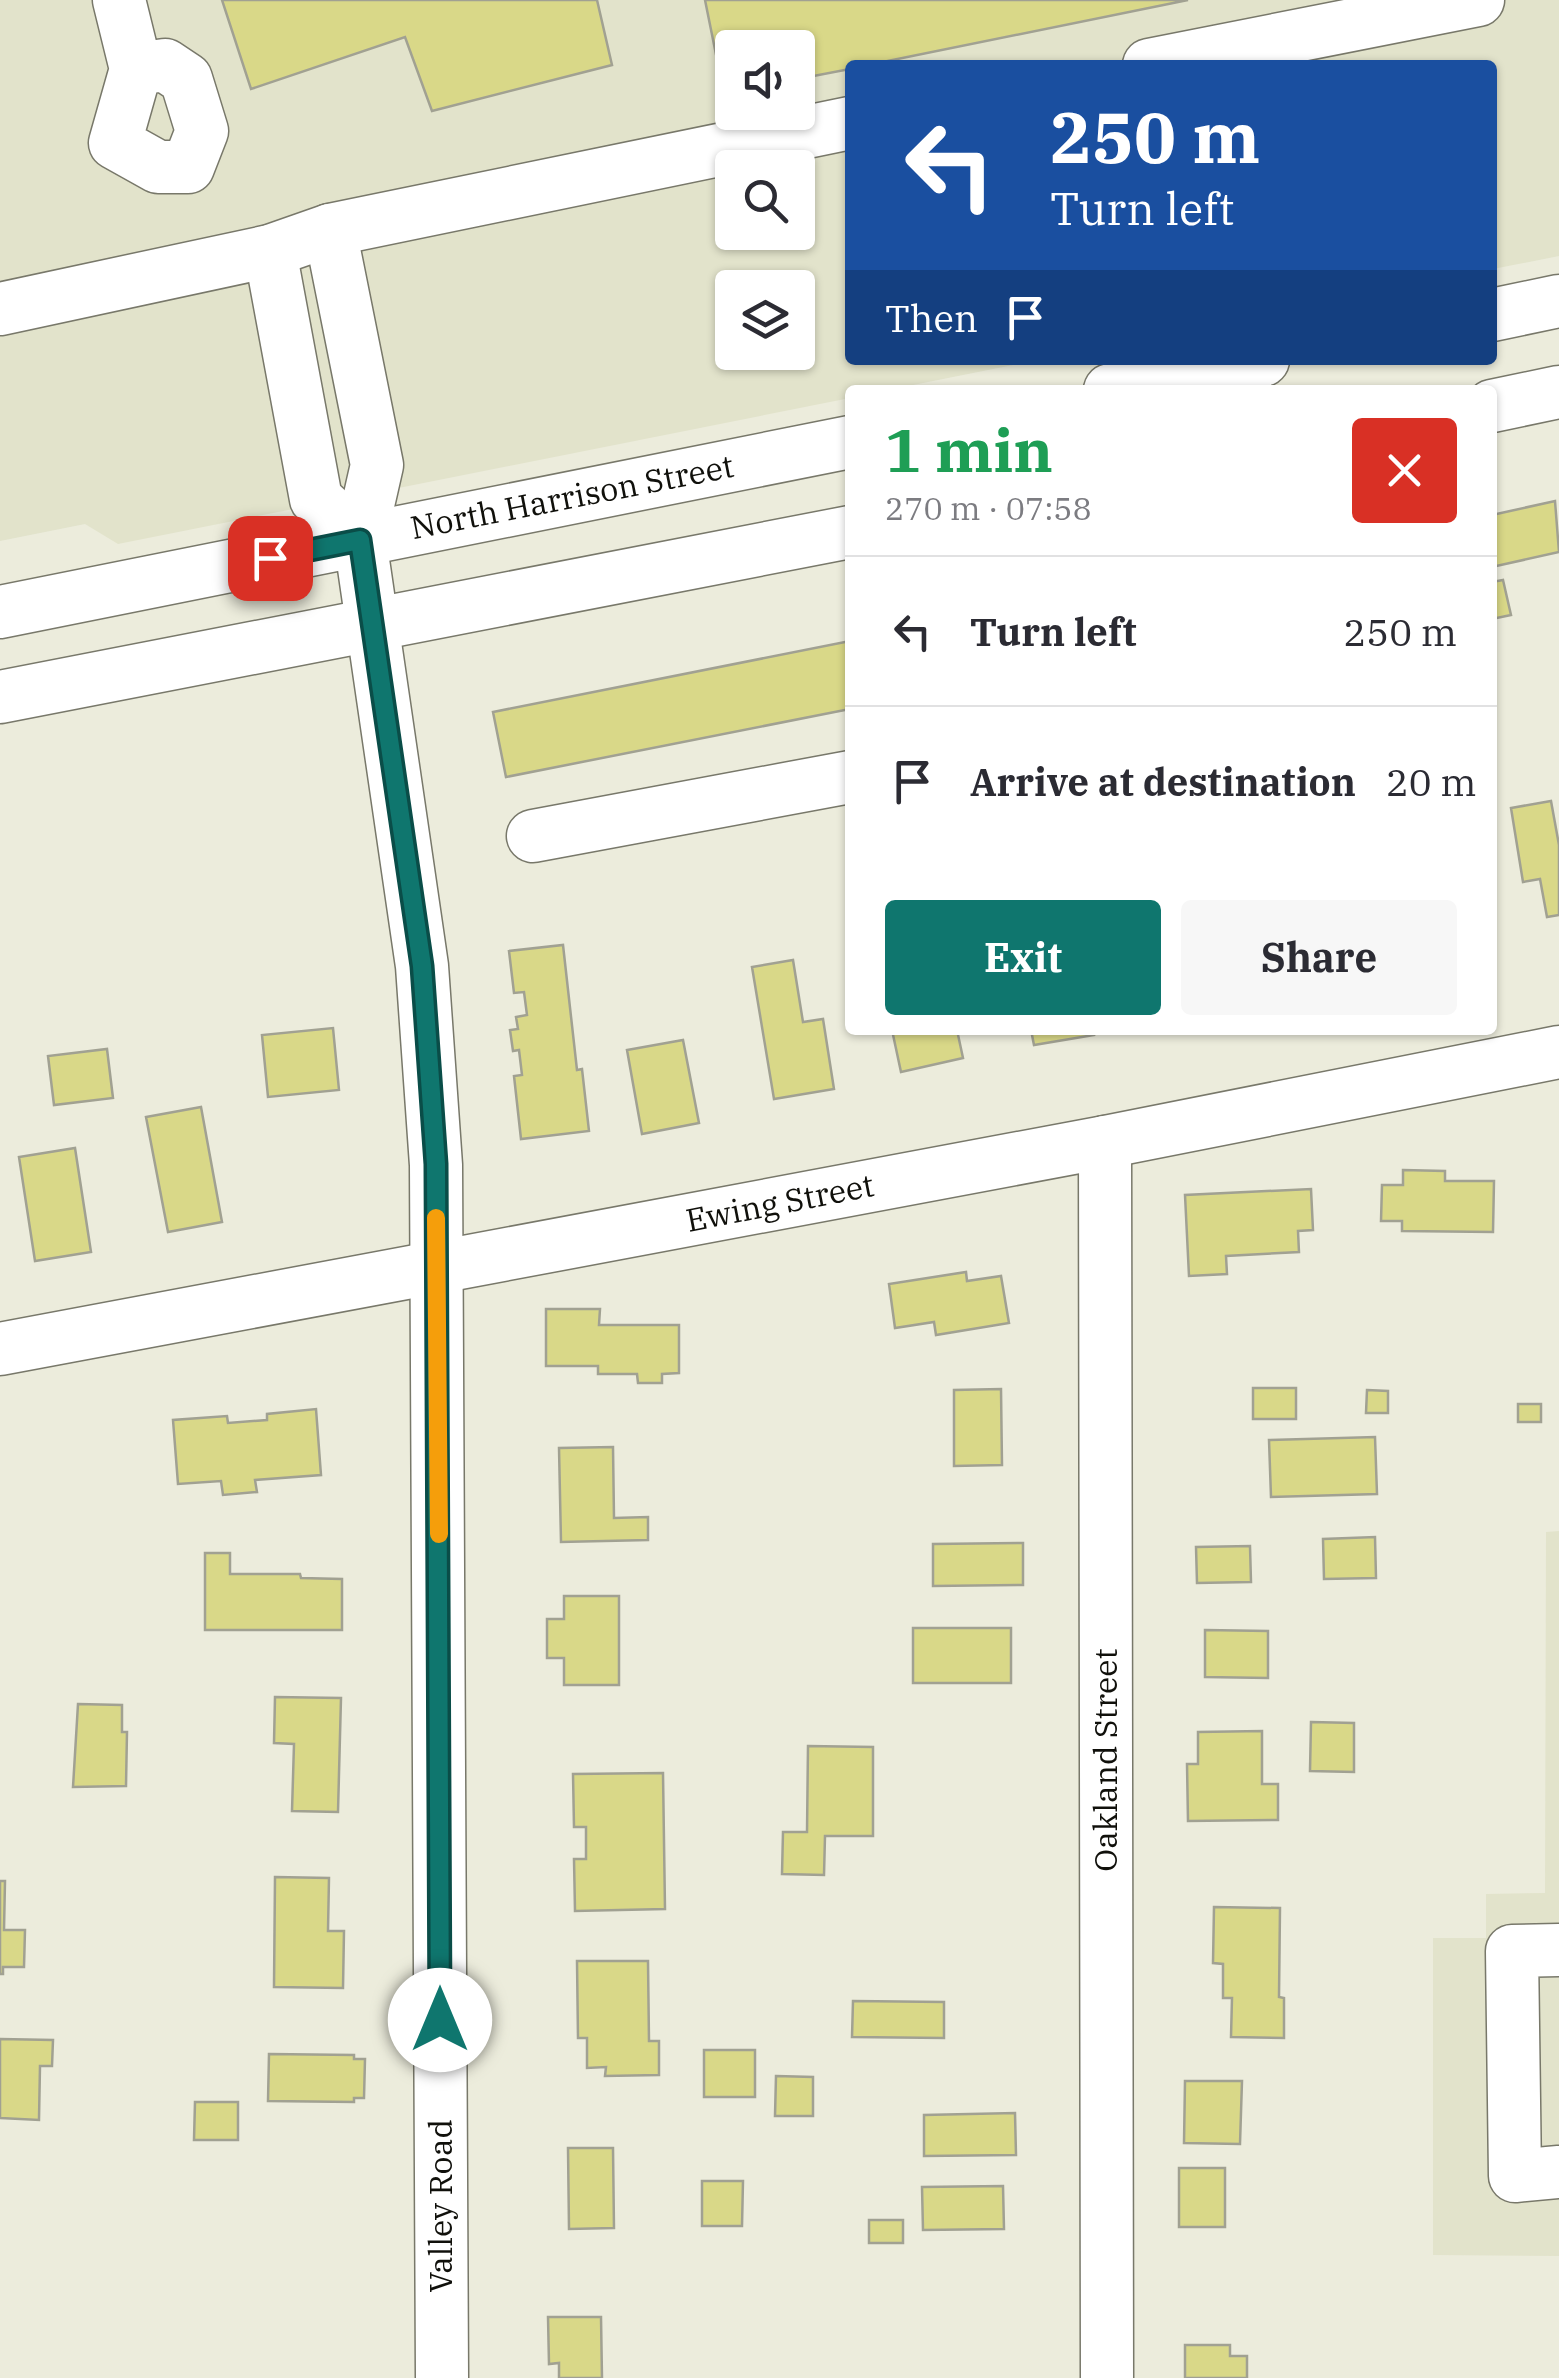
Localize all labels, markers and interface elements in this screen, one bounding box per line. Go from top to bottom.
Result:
map controls [715,30,815,370]
button: sound [715,30,815,130]
text: 250 m [1050,91,1260,182]
icon: left [885,100,1015,230]
button: search [715,150,815,250]
text: Turn left [1050,179,1234,237]
button: layers [715,270,815,370]
icon: arrive [998,290,1053,345]
text: Then [885,293,978,342]
text: 1 min [885,410,1053,489]
button: close [1352,418,1457,523]
street label: North Harrison Street [407,444,737,548]
text: 270 m · 07:58 [885,487,1092,529]
pin [228,516,313,601]
icon: arrive [243,531,298,586]
icon: left [885,604,940,659]
text: Turn left [970,607,1137,656]
text: 250 m [1344,607,1457,656]
icon: arrive [885,754,940,809]
text: Arrive at destination [970,757,1356,806]
text: 20 m [1386,757,1477,806]
button: Exit [885,900,1161,1015]
button: Share [1181,900,1457,1015]
street label: Ewing Street [682,1163,877,1241]
street label: Oakland Street [1084,1648,1126,1872]
position arrow [388,1968,492,2072]
street label: Valley Road [419,2119,461,2293]

